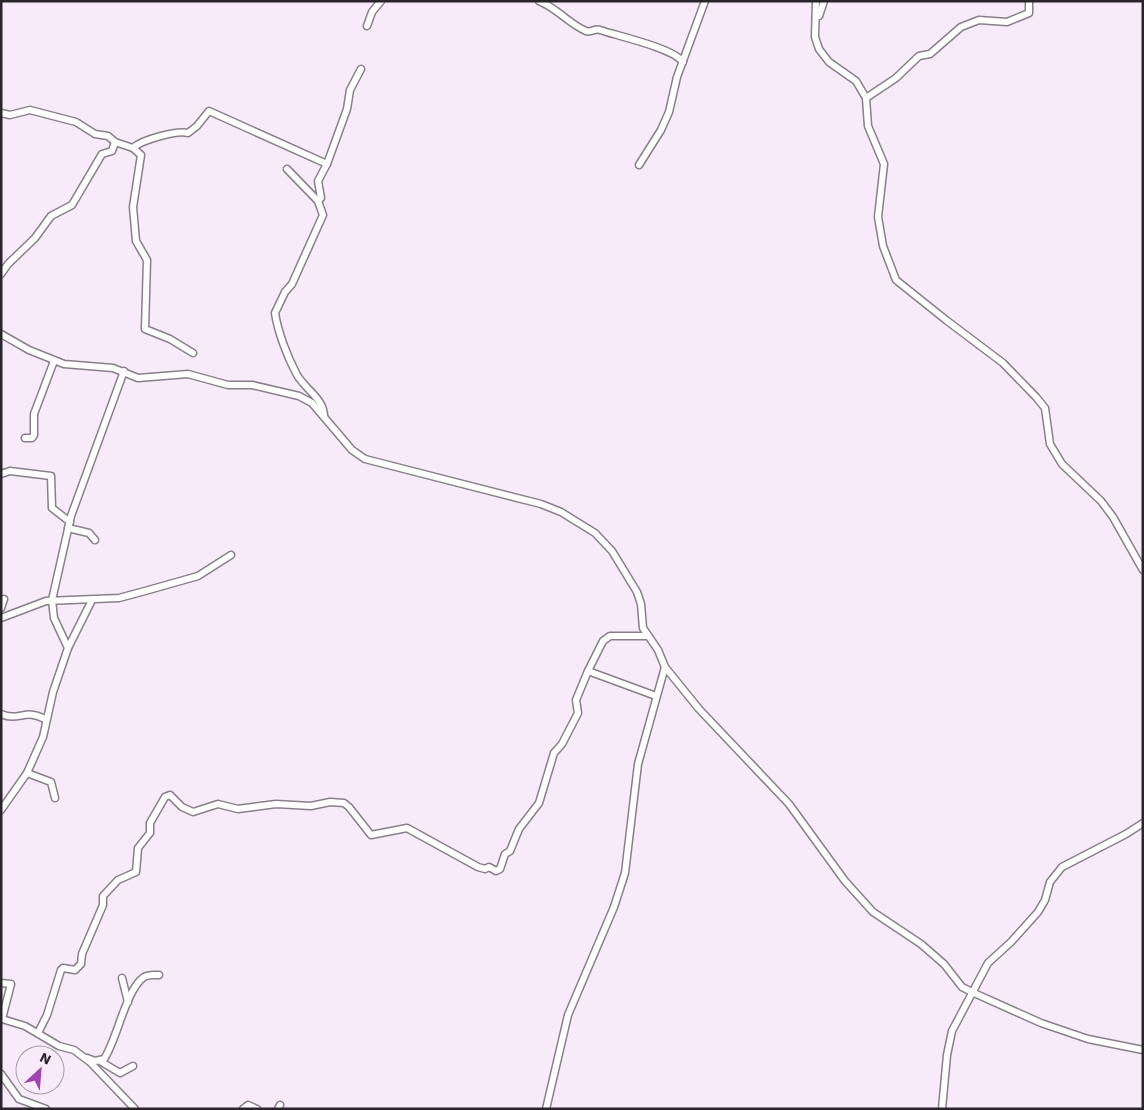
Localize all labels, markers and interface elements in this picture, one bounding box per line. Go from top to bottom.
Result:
north arrow [15,1045,65,1095]
text: N [38,1049,54,1068]

